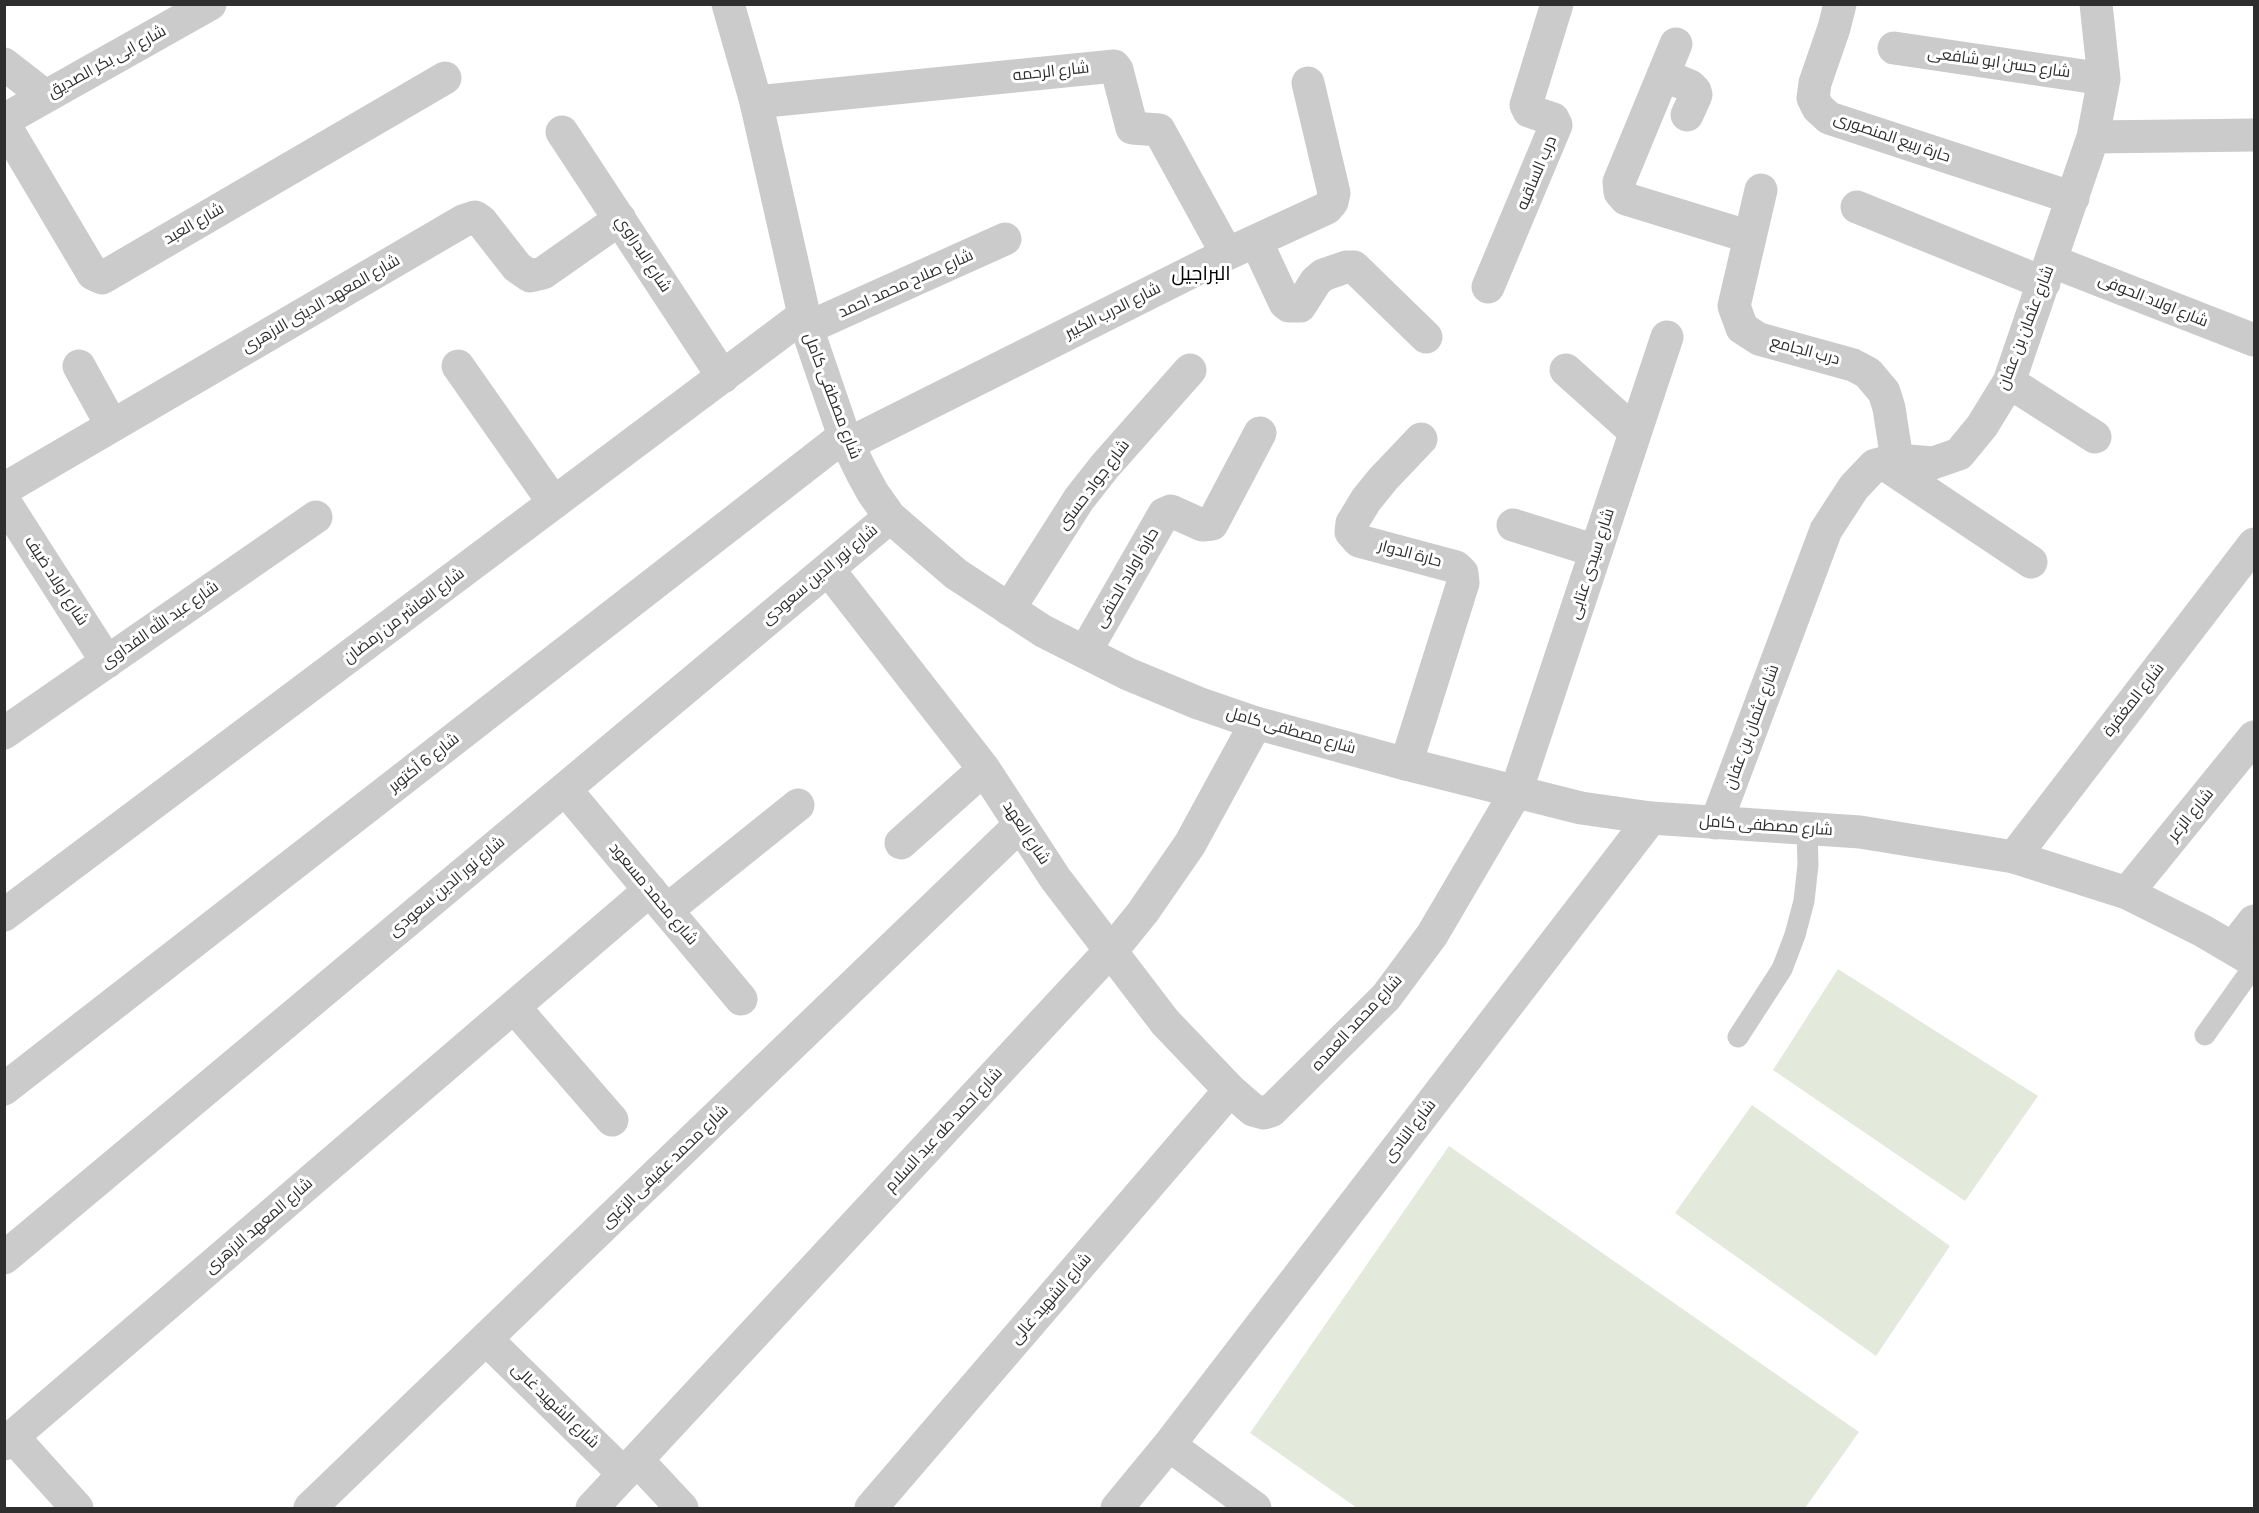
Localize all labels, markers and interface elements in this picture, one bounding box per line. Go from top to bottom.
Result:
street label: شارع ابى بكر الصديق [44,22,170,102]
street label: شارع حسن ابو شافعى [1926,43,2072,83]
street label: شارع الرحمه [1012,58,1090,86]
street label: حارة ربيع المنصورى [1831,109,1953,167]
street label: درب الساقيه [1513,133,1561,213]
street label: شارع العبد [160,199,228,249]
street label: شارع البدراوي [611,212,675,296]
street label: شارع صلاح محمد احمد [836,246,976,322]
street label: شارع المعهد الدينى الازهرى [239,251,403,357]
district label: البراجيل [1171,262,1231,286]
street label: شارع عثمان بن عفان [1993,263,2059,393]
street label: شارع اولاد الحوفى [2095,270,2211,332]
street label: شارع الدرب الكبير [1062,279,1164,343]
street label: شارع مصطفى كامل [799,330,865,462]
street label: درب الجامع [1768,333,1842,369]
street label: شارع جواد حسنى [1054,436,1134,534]
street label: شارع سيدى عتابى [1565,506,1619,622]
street label: شارع نور الدين سعودى [758,521,882,629]
street label: حارة اولاد الحنفى [1091,525,1163,631]
street label: شارع اولاد ضيف [20,533,92,629]
street label: حارة الدوار [1376,536,1444,572]
street label: شارع العاشر من رمضان [340,564,468,668]
street label: شارع عبد الله الفداوى [97,577,223,673]
street label: شارع المغفرة [2099,659,2169,741]
street label: شارع عثمان بن عفان [1720,662,1784,792]
street label: شارع مصطفى كامل [1224,703,1358,759]
street label: شارع 6 أكتوبر [385,729,463,797]
street label: شارع الزعر [2164,785,2218,845]
street label: شارع العهد [998,797,1054,869]
street label: شارع مصطفى كامل [1699,812,1833,840]
street label: شارع نور الدين سعودى [385,833,509,941]
street label: شارع محمد مسعود [605,839,701,949]
street label: شارع محمد العمده [1308,971,1406,1075]
street label: شارع احمد طه عبد السلام [881,1064,1007,1196]
street label: شارع النادى [1380,1096,1440,1166]
street label: شارع محمد عفيفى الزغبى [597,1101,733,1233]
street label: شارع المعهد الازهرى [201,1174,317,1278]
street label: شارع الشهيد غالى [1006,1250,1096,1348]
street label: شارع الشهيد غالى [507,1359,603,1453]

